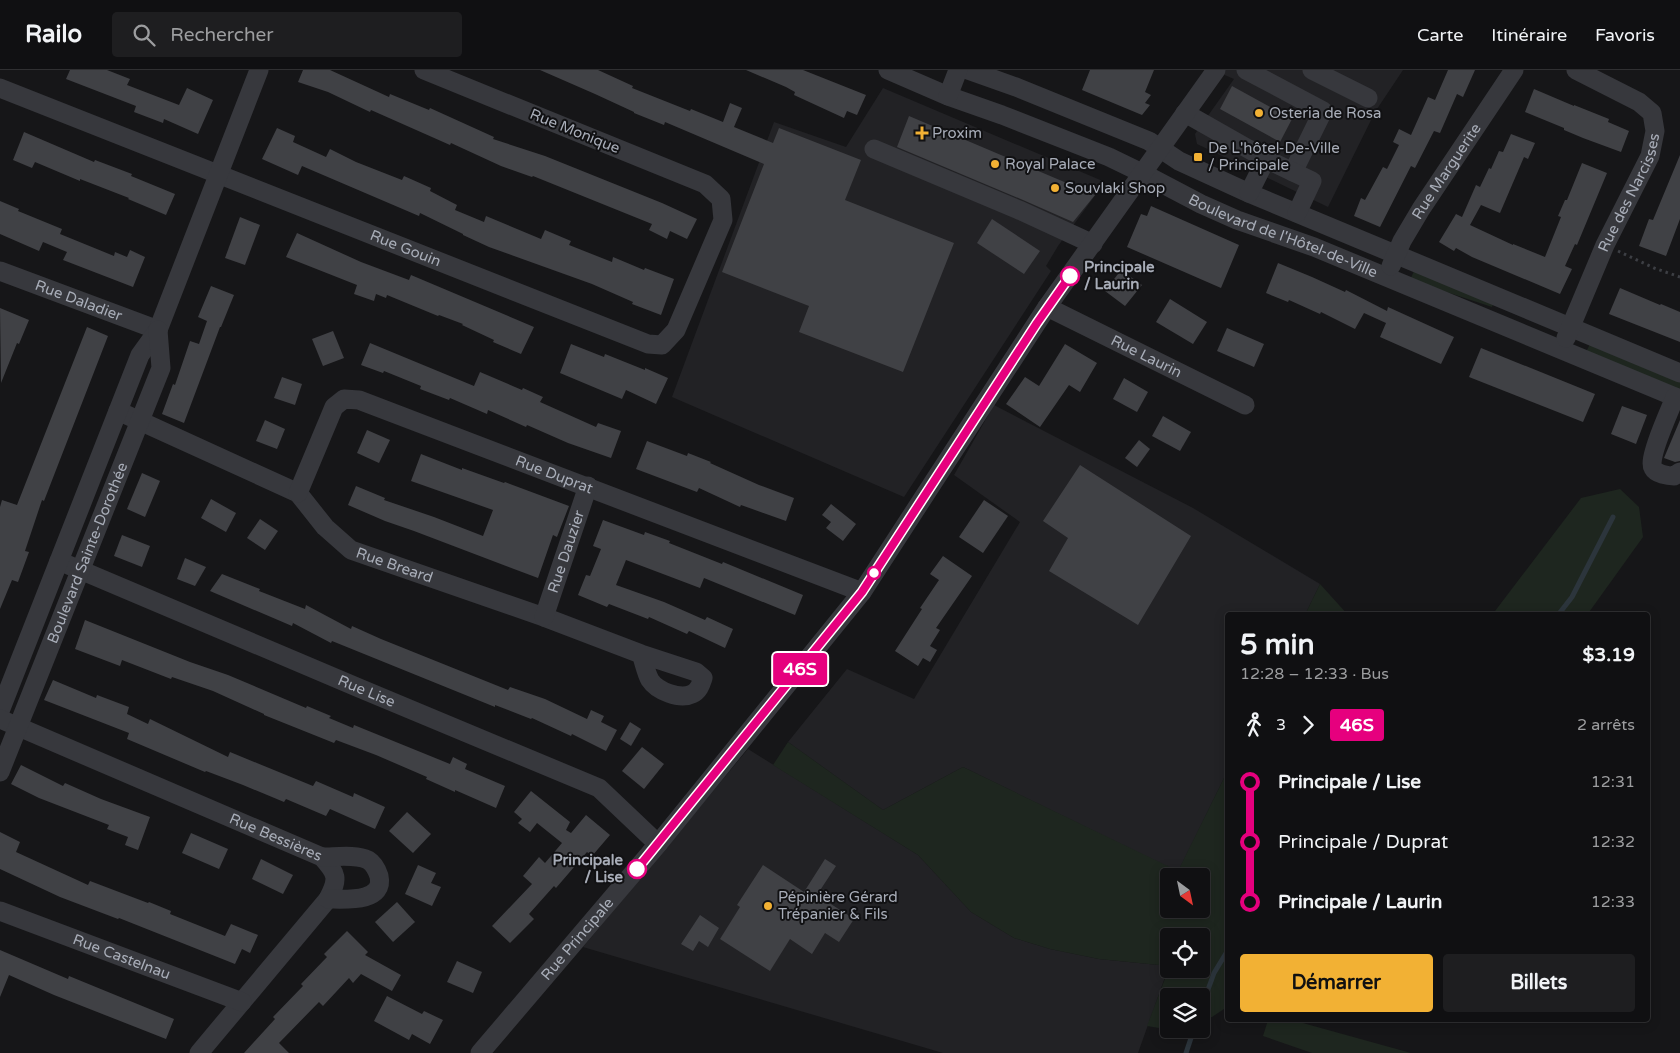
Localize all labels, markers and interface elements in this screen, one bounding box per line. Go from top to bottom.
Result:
search box [112,12,462,57]
text: Railo [25,20,82,49]
icon: search [130,21,158,49]
text: Rechercher [170,24,274,46]
text: Carte [1417,24,1463,46]
text: Itinéraire [1491,24,1567,46]
text: Favoris [1595,24,1655,46]
place label: Osteria de Rosa [1269,104,1381,122]
street label: Rue Monique [527,105,623,157]
marker: Osteria de Rosa [1253,107,1265,119]
street label: Rue Marguerite [1408,120,1485,222]
place label: Proxim [932,124,982,142]
marker: Proxim [916,127,928,139]
street label: Rue des Narcisses [1594,132,1663,254]
place label: De L'hôtel-De-Ville / Principale [1208,139,1340,174]
marker: De L'hôtel-De-Ville / Principale [1192,151,1204,163]
place label: Royal Palace [1005,155,1095,173]
marker: Royal Palace [989,158,1001,170]
place label: Souvlaki Shop [1065,179,1165,197]
marker: Souvlaki Shop [1049,182,1061,194]
street label: Boulevard de l'Hôtel-de-Ville [1185,190,1380,281]
street label: Rue Gouin [367,226,444,270]
place label: Principale / Laurin [1084,258,1155,293]
marker: Principale / Laurin [1060,266,1080,286]
street label: Rue Daladier [33,276,125,325]
street label: Rue Laurin [1108,331,1185,381]
street label: Rue Duprat [513,452,596,498]
street label: Boulevard Sainte-Dorothée [43,460,131,646]
street label: Rue Dauzier [544,508,588,595]
street label: Rue Breard [354,543,435,587]
unlabelled marker [867,566,881,580]
text: 5 min [1240,628,1315,662]
text: $3.19 [1583,644,1635,666]
line badge: 46S [771,653,829,685]
text: 46S [783,658,817,680]
text: 12:28 – 12:33 · Bus [1240,664,1389,684]
street label: Rue Lise [335,671,398,711]
icon: walk [1240,711,1268,739]
icon: forward [1294,711,1322,739]
text: 46S [1340,714,1374,736]
text: 3 [1276,715,1286,735]
text: 2 arrêts [1577,715,1635,735]
text: Principale / Lise [1278,771,1421,793]
text: 12:31 [1591,772,1635,792]
street label: Rue Bessières [227,809,325,865]
text: Principale / Duprat [1278,831,1448,853]
text: 12:32 [1591,832,1635,852]
place label: Principale / Lise [553,851,623,886]
marker: Principale / Lise [627,859,647,879]
north arrow [1160,868,1210,918]
map controls [1160,868,1210,1038]
place label: Pépinière Gérard Trépanier & Fils [778,888,898,923]
text: Principale / Laurin [1278,891,1442,913]
text: 12:33 [1591,892,1635,912]
street label: Rue Principale [537,894,617,984]
marker: Pépinière Gérard Trépanier & Fils [762,900,774,912]
button: locate [1160,928,1210,978]
street label: Rue Castelnau [70,930,173,983]
button: Démarrer [1240,954,1433,1012]
button: Billets [1443,954,1635,1012]
button: layers [1160,988,1210,1038]

